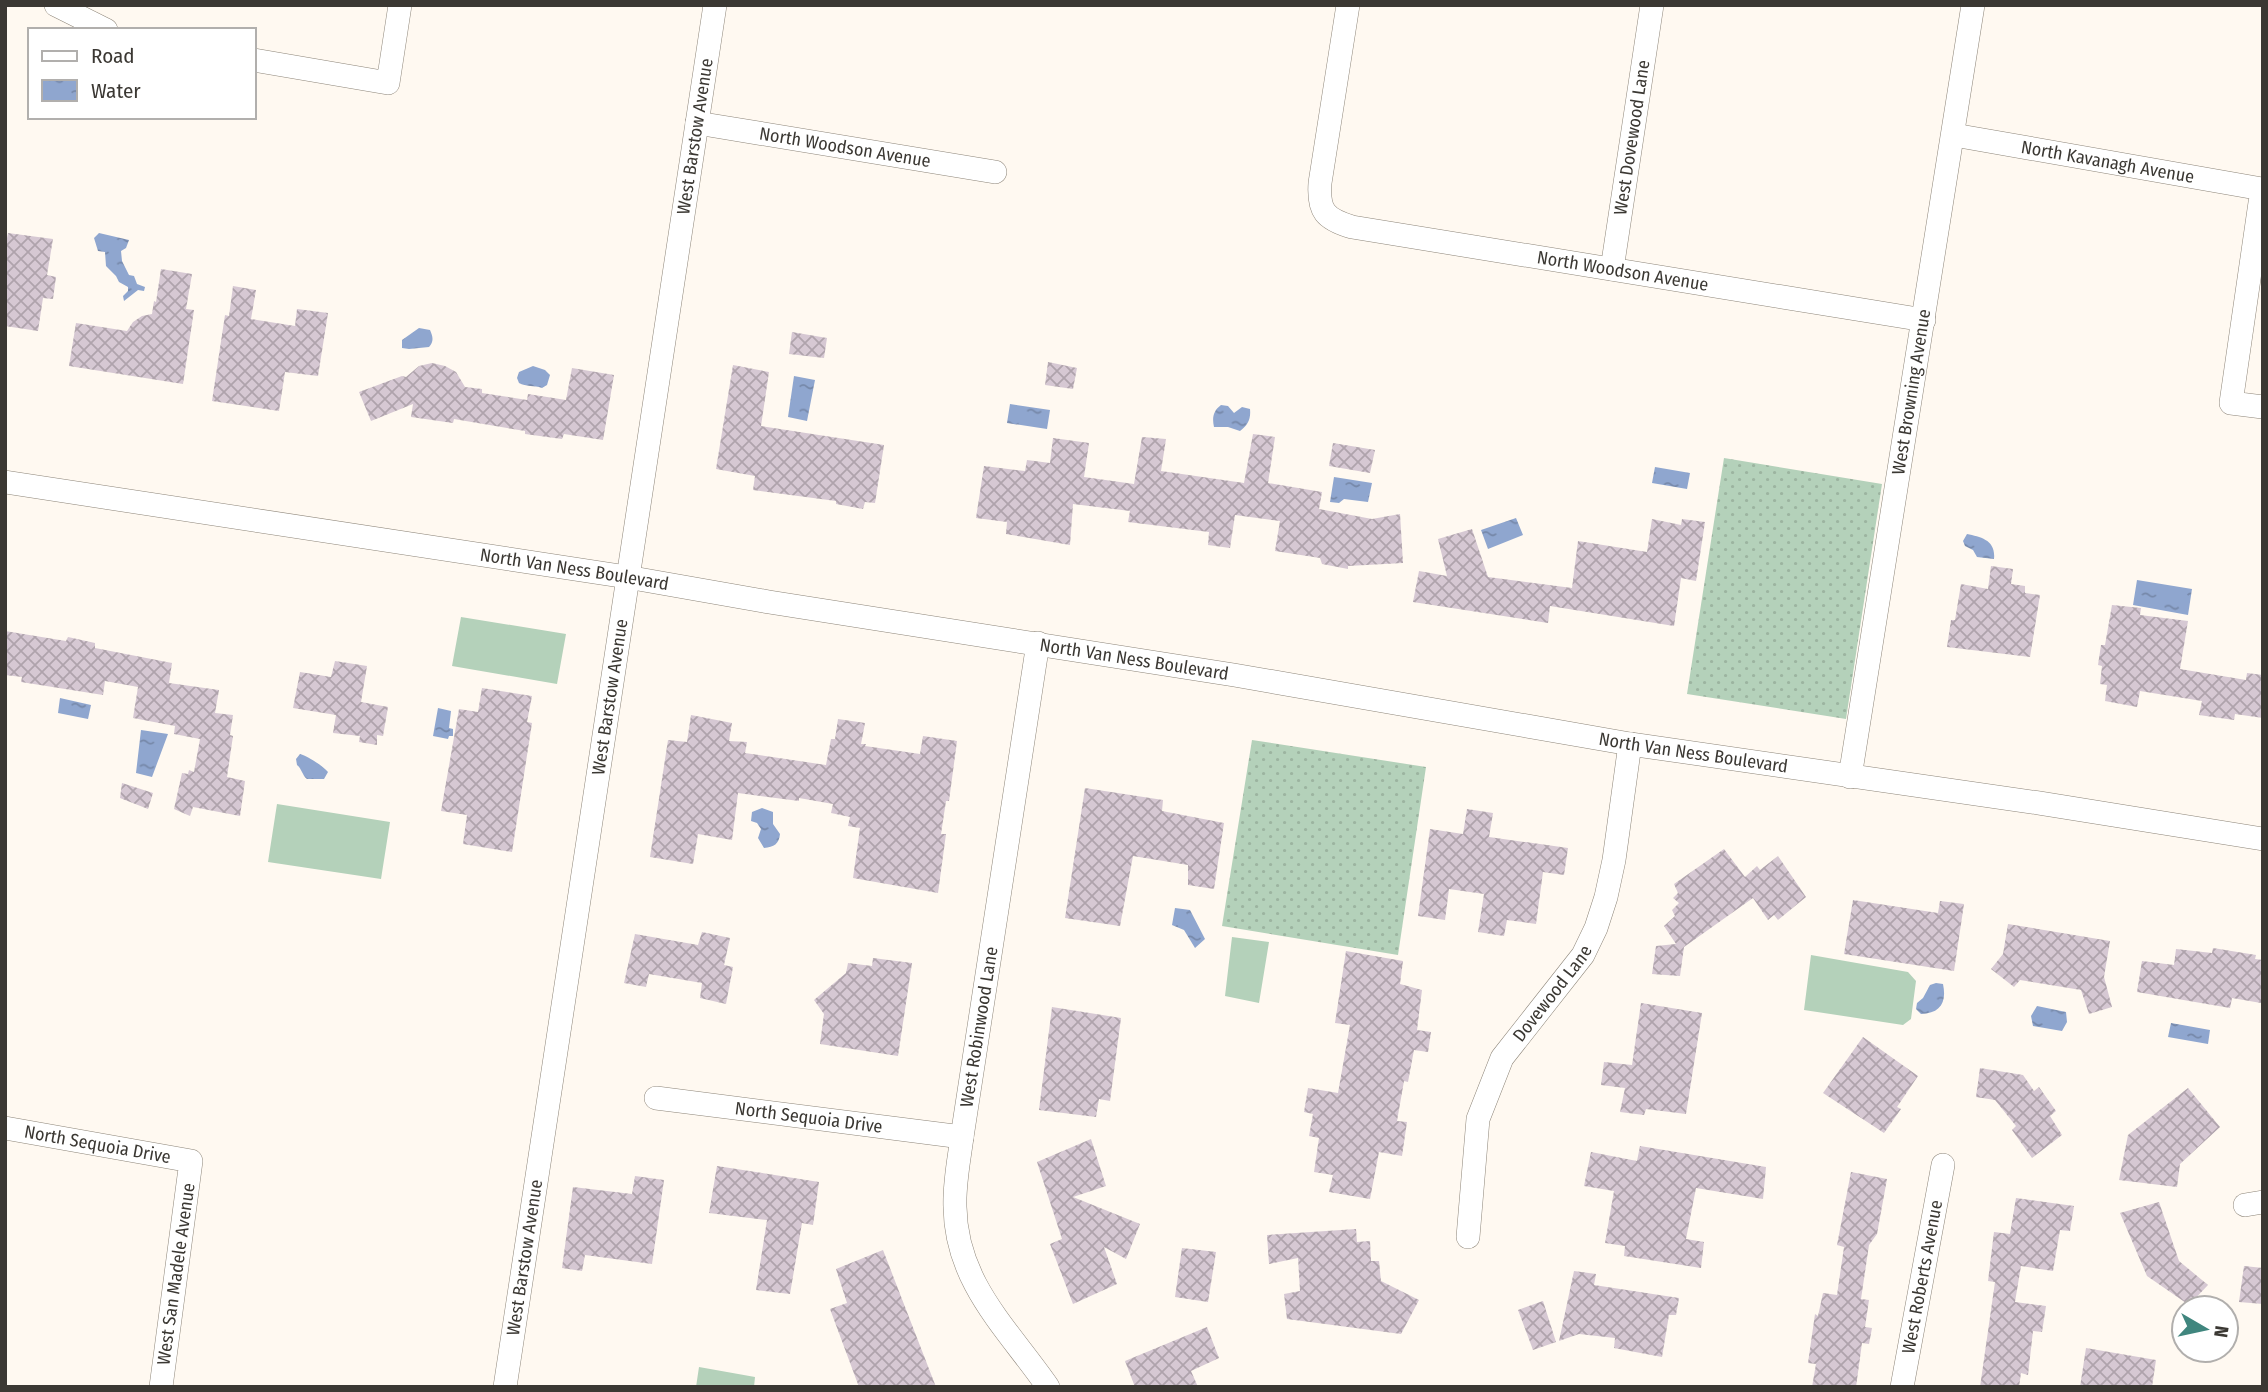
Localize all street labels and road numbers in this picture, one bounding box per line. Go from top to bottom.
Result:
street label: West Barstow Avenue [672,57,718,216]
street label: West Dovewood Lane [1609,58,1655,217]
street label: North Woodson Avenue [758,122,932,172]
street label: North Kavanagh Avenue [2019,136,2196,188]
street label: North Woodson Avenue [1535,246,1710,296]
street label: West Browning Avenue [1887,307,1935,476]
street label: North Van Ness Boulevard [478,544,671,595]
street label: West Barstow Avenue [587,617,633,777]
street label: North Van Ness Boulevard [1038,634,1230,685]
street label: North Van Ness Boulevard [1597,728,1789,778]
street label: Dovewood Lane [1508,942,1597,1046]
street label: West Robinwood Lane [955,945,1003,1109]
street label: North Sequoia Drive [734,1097,884,1138]
street label: North Sequoia Drive [23,1121,173,1168]
street label: West Barstow Avenue [502,1178,547,1337]
street label: West San Madele Avenue [152,1182,200,1366]
street label: West Roberts Avenue [1897,1198,1947,1355]

